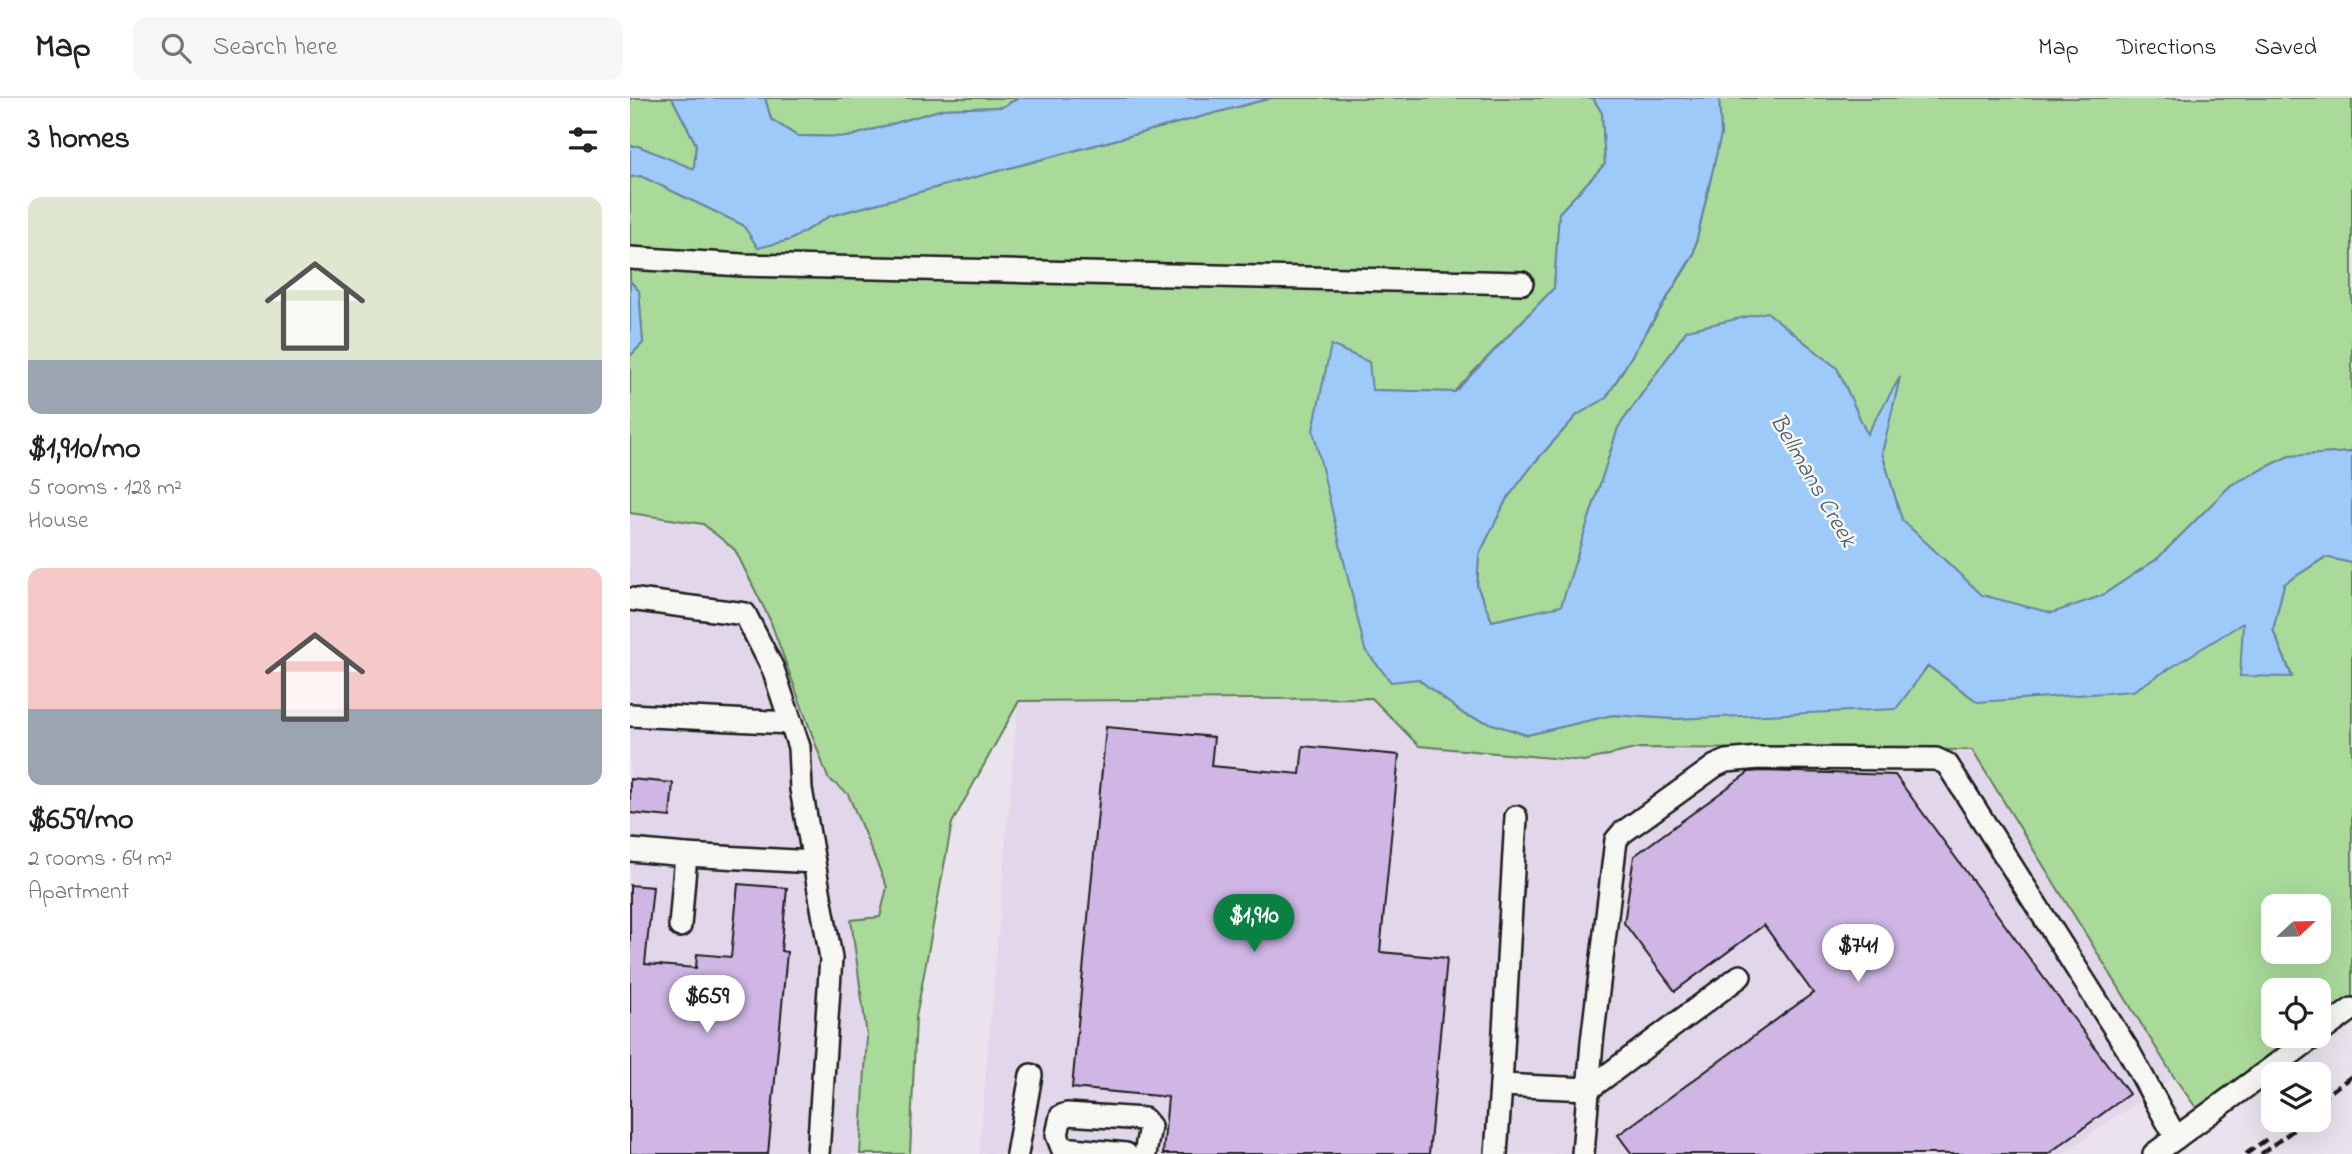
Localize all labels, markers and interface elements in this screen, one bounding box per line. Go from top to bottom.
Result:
search box [133,17,623,80]
text: Map [35,24,91,72]
icon: search [157,29,195,67]
text: Search here [213,29,337,67]
text: Map [2038,31,2079,66]
text: Directions [2117,31,2216,66]
text: Saved [2254,31,2317,66]
text: 3 homes [28,118,130,162]
icon: filters [564,121,602,159]
icon: home [252,243,378,369]
water label: Bellmans Creek [1760,408,1865,556]
text: $1,910/mo [28,428,141,472]
text: 5 rooms · 128 m² [28,472,182,505]
text: House [28,505,88,538]
icon: home [252,614,378,740]
text: $659/mo [28,799,134,843]
text: 2 rooms · 64 m² [28,843,172,876]
text: Apartment [28,876,129,909]
pin: $1,910 [1197,894,1311,954]
north arrow [2261,894,2331,964]
map controls [2261,894,2331,1132]
text: $1,910 [1229,900,1279,933]
pin: $741 [1817,924,1899,984]
text: $741 [1838,930,1878,963]
pin: $659 [666,976,748,1035]
button: locate [2261,978,2331,1048]
text: $659 [685,981,729,1014]
button: layers [2261,1062,2331,1132]

